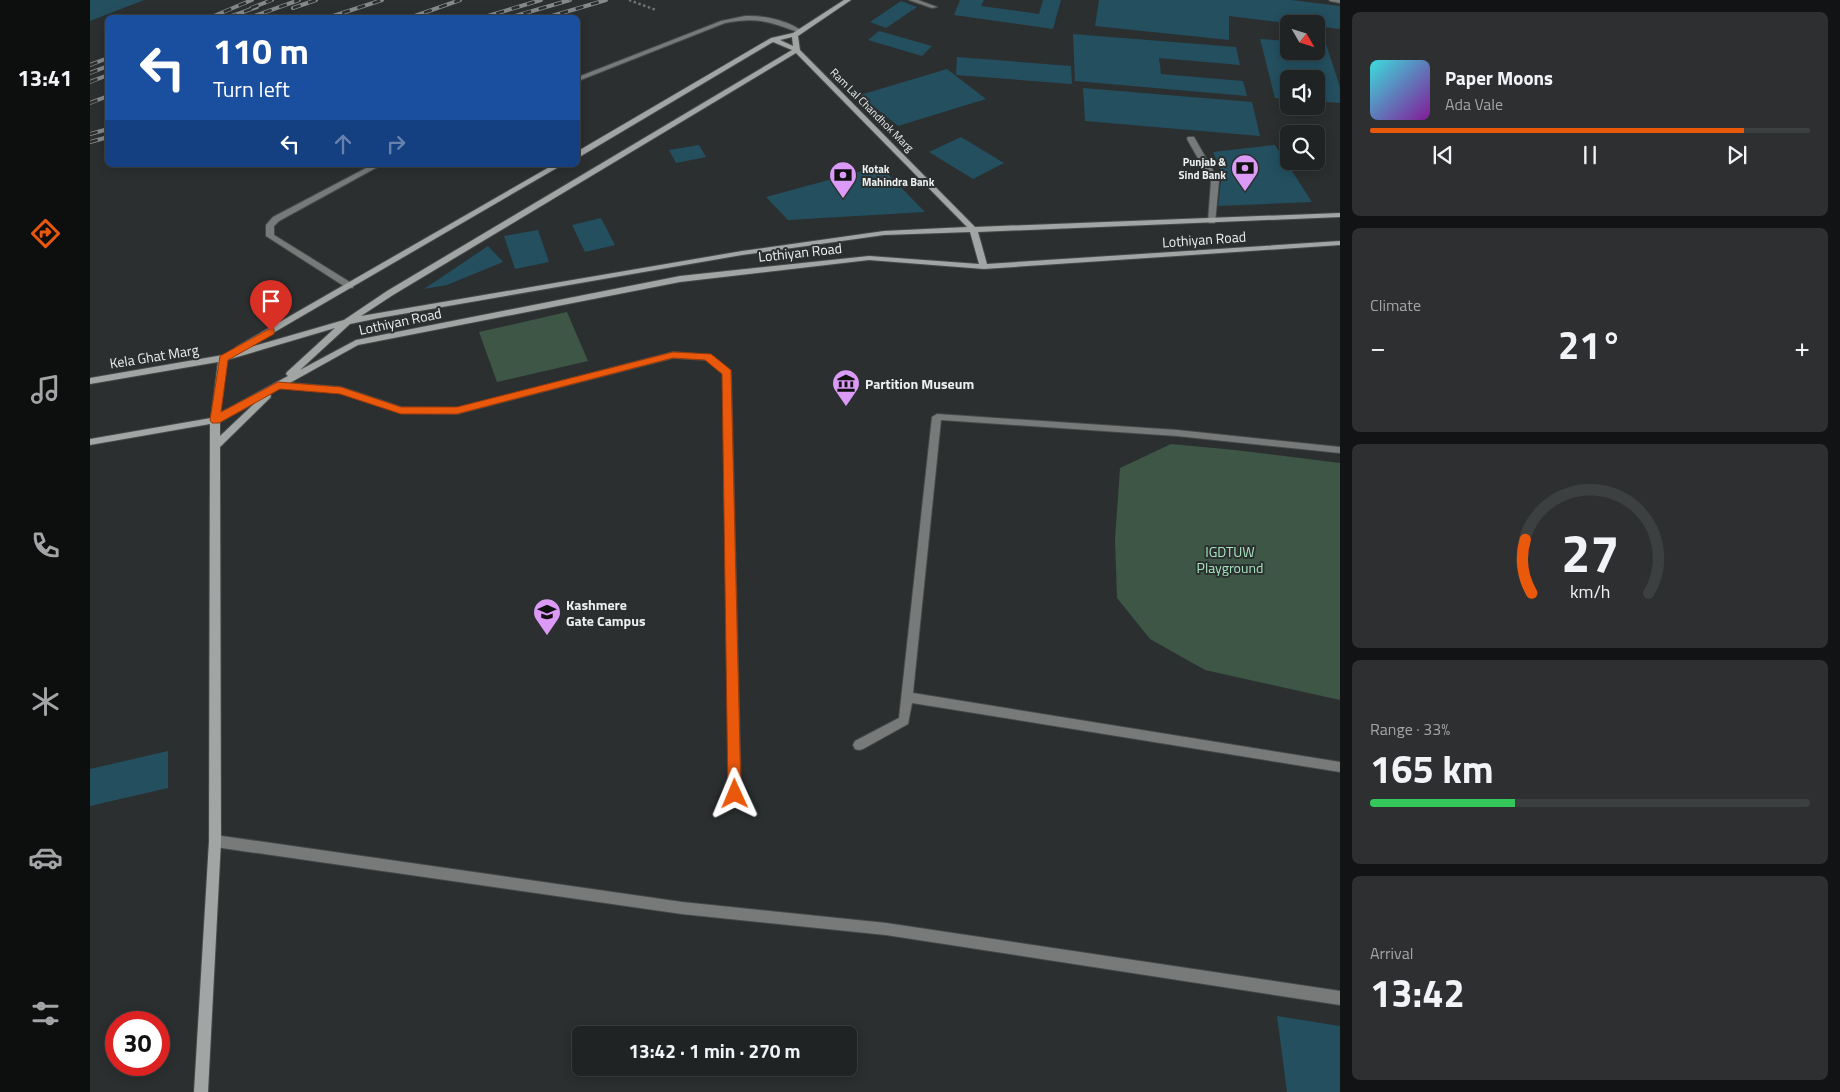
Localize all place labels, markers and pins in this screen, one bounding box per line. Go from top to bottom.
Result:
bank icon: Punjab & Sind Bank [1230,153,1260,192]
place label: Punjab & Sind Bank [1179,154,1226,183]
bank icon: Kotak Mahindra Bank [828,160,858,199]
place label: Kotak Mahindra Bank [862,161,935,190]
pin [250,280,292,331]
museum icon: Partition Museum [831,368,861,407]
place label: Partition Museum [865,373,974,394]
place label: Kashmere Gate Campus [566,594,646,631]
school or university icon: Kashmere Gate Campus [532,597,562,636]

